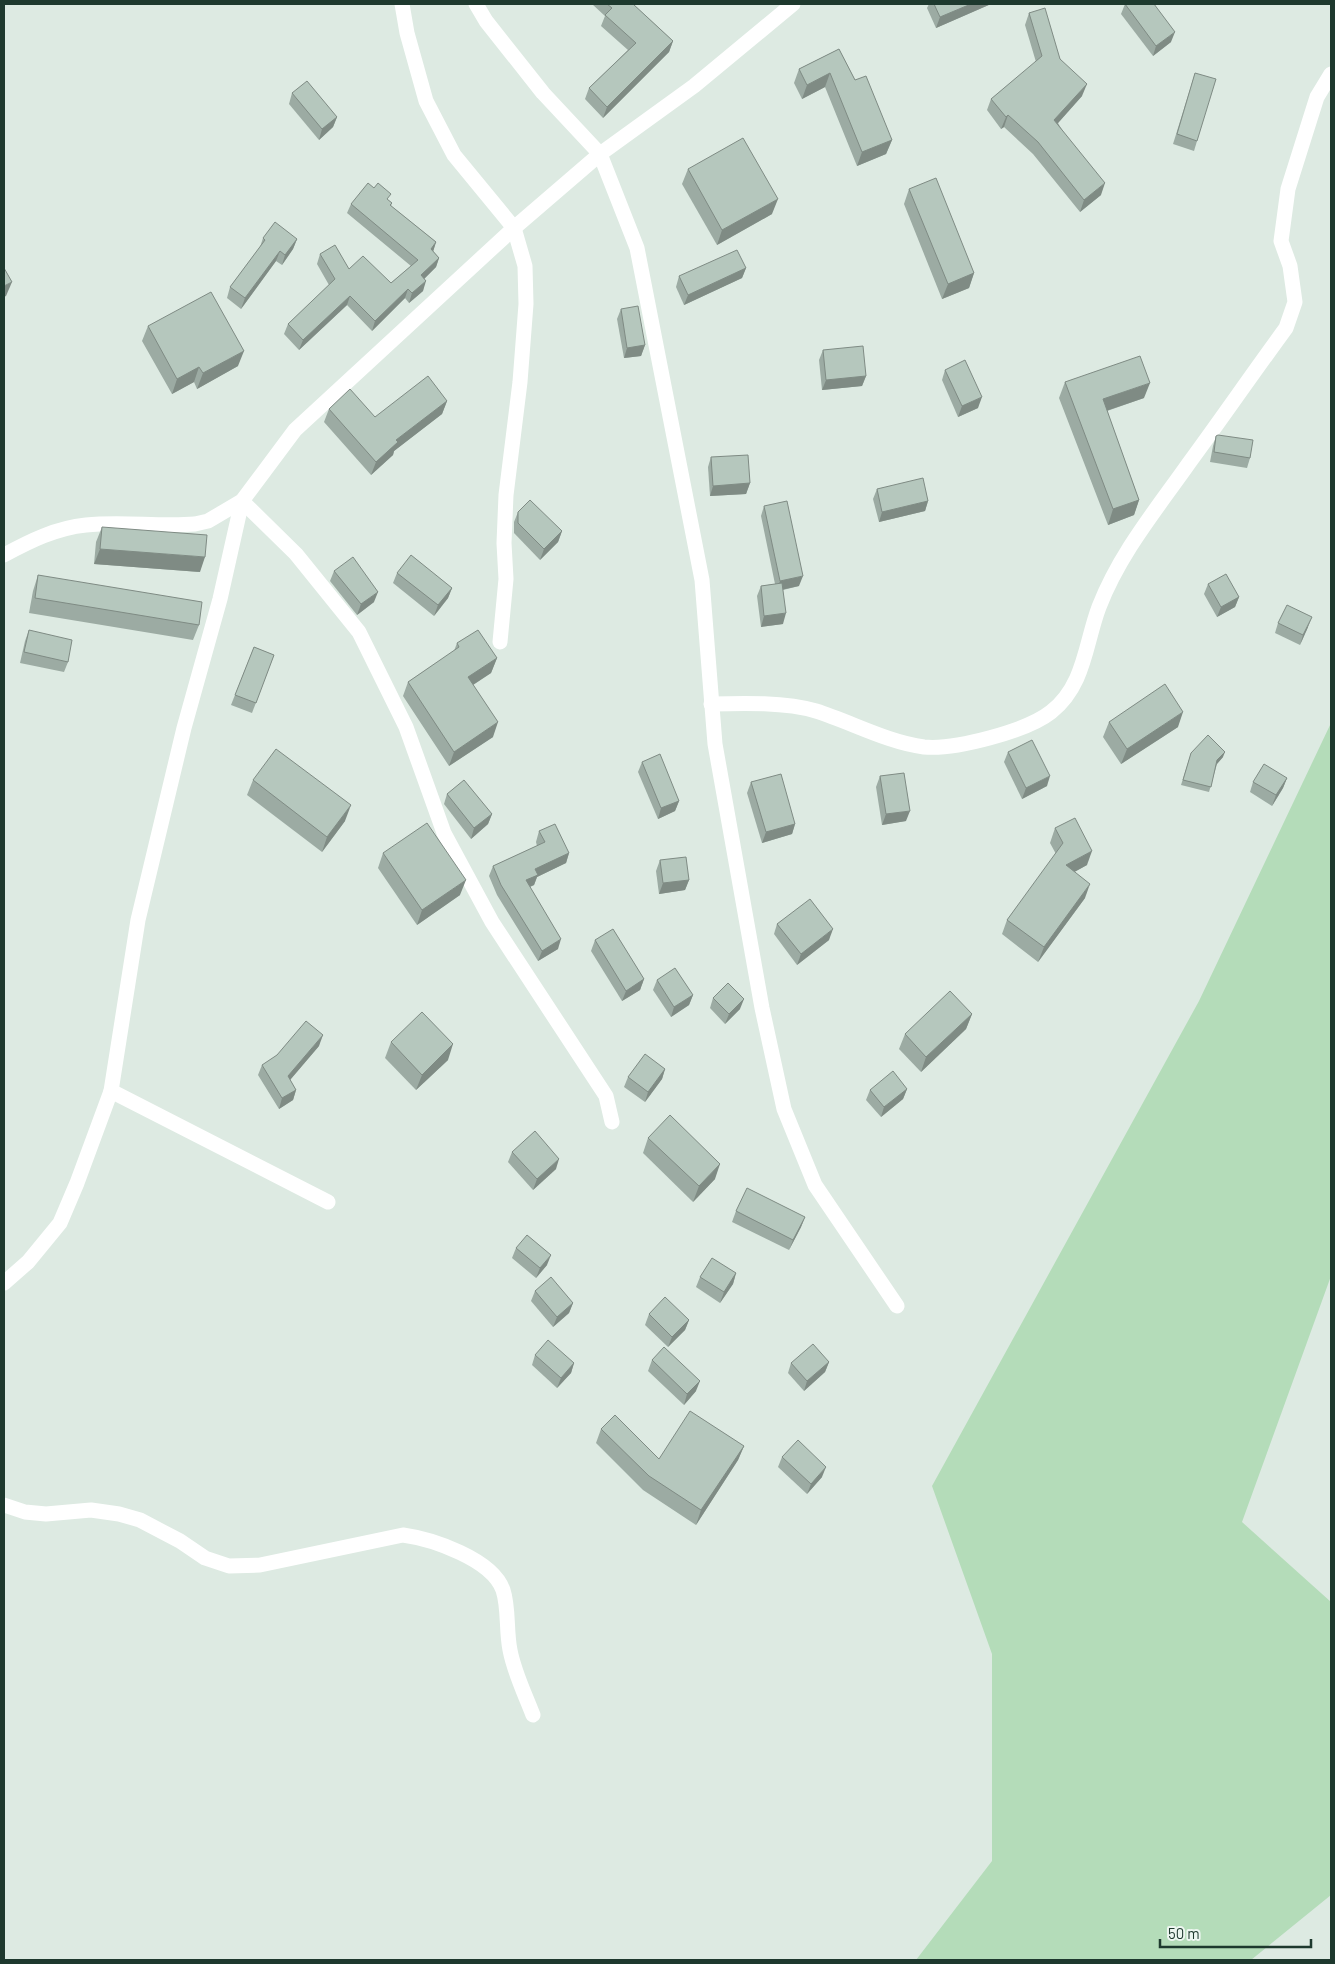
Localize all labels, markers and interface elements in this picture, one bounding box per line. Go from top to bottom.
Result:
scale bar [1160,1916,1311,1948]
text: 50 m [1168,1924,1200,1942]

